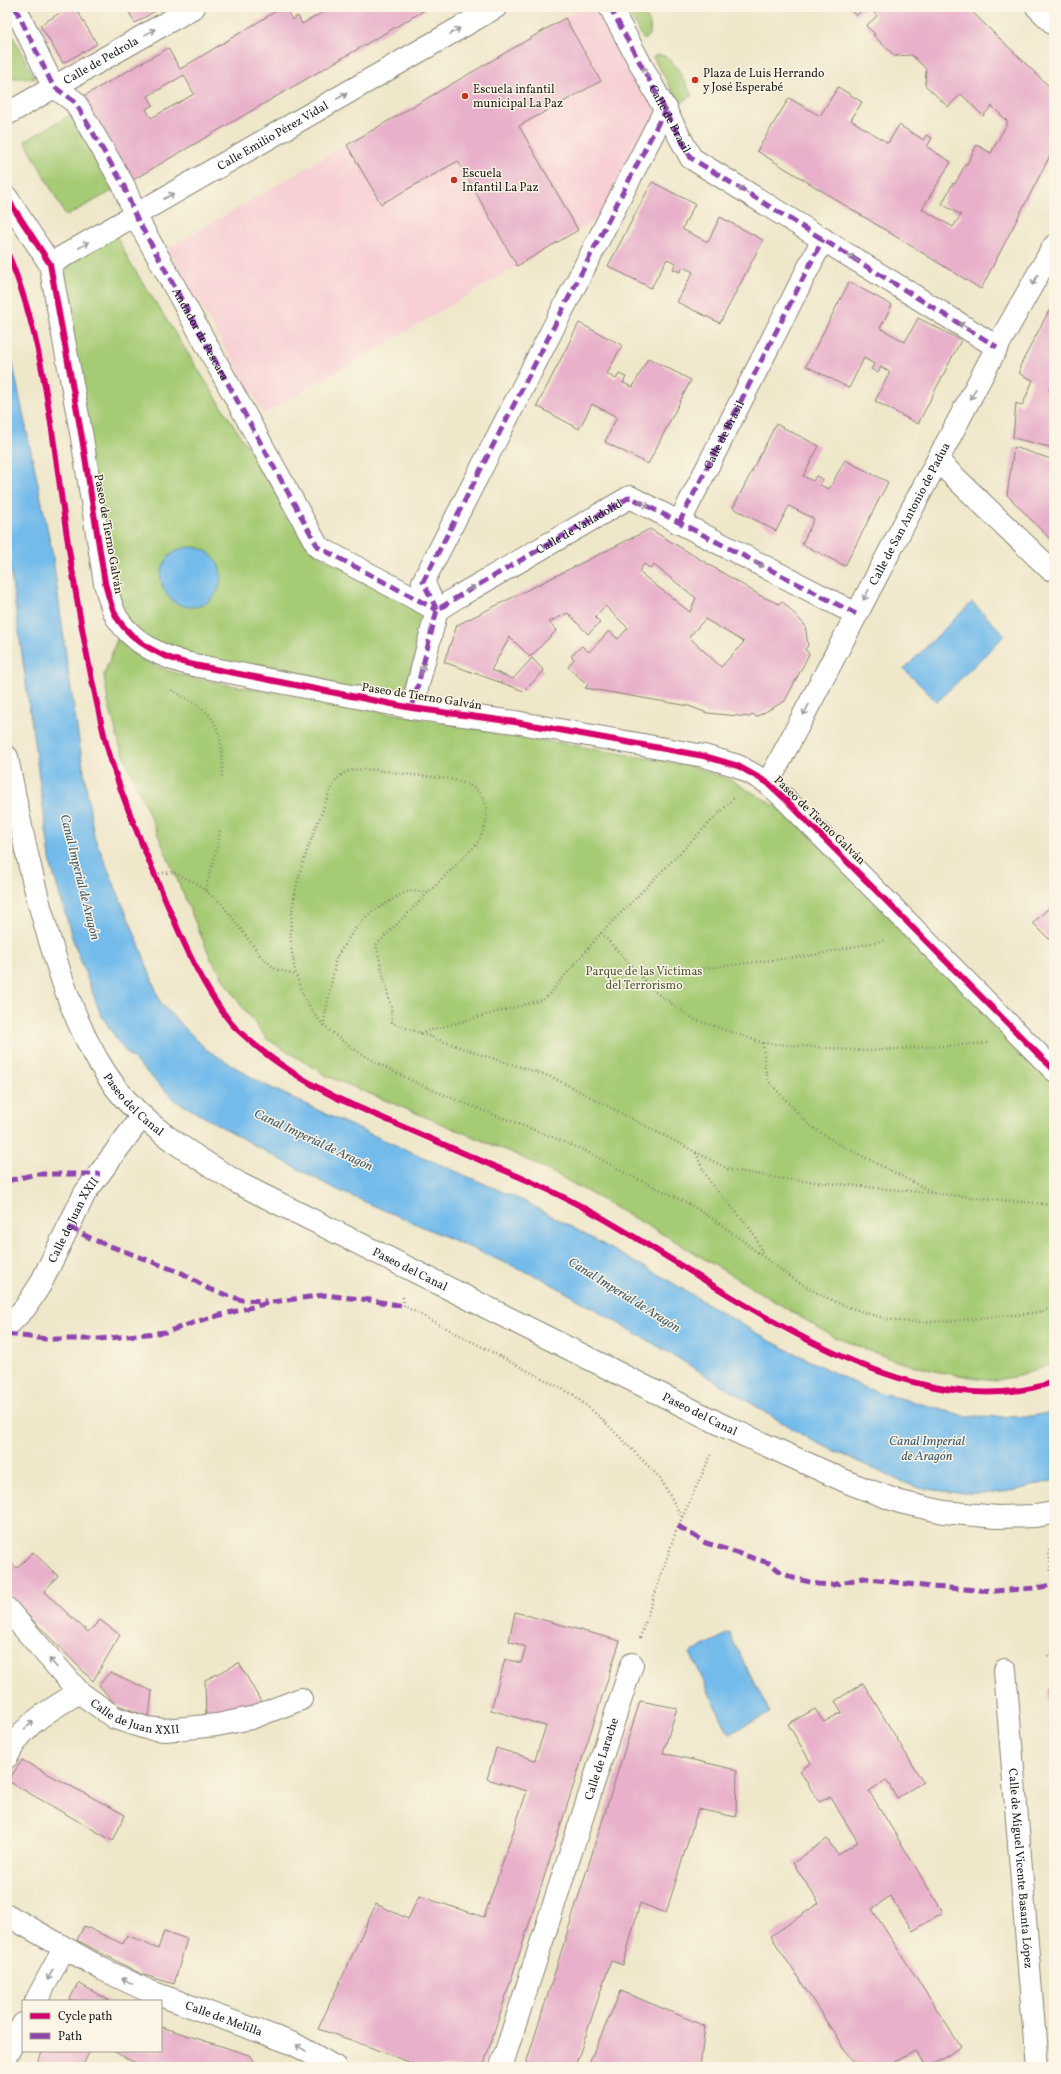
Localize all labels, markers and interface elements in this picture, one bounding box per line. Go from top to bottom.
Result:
one-way arrow [449,26,461,34]
one-way arrow [144,27,156,35]
street label: Calle de Pedrola [61,33,142,89]
one-way arrow [641,66,649,78]
place label: Plaza de Luis Herrando y José Esperabé [703,66,825,96]
marker: Plaza de Luis Herrando y José Esperabé [690,75,700,85]
place label: Escuela infantil municipal La Paz [473,82,563,112]
street label: Calle de Brasil [644,83,694,157]
one-way arrow [336,91,348,99]
marker: Escuela infantil municipal La Paz [460,91,470,101]
street label: Calle Emilio Pérez Vidal [215,98,332,175]
place label: Escuela Infantil La Paz [462,166,539,196]
marker: Escuela Infantil La Paz [449,175,459,185]
one-way arrow [737,185,749,193]
one-way arrow [163,191,175,199]
one-way arrow [78,240,90,248]
one-way arrow [848,254,859,262]
one-way arrow [1030,274,1038,286]
street label: Andador de Pescara [168,285,232,384]
one-way arrow [958,322,970,330]
one-way arrow [968,388,976,400]
street label: Calle de Brasil [701,398,749,472]
street label: Calle de San Antonio de Padua [866,440,954,589]
street label: Paseo de Tierno Galván [90,473,126,595]
street label: Calle de Valladolid [534,496,626,559]
one-way arrow [638,501,650,508]
one-way arrow [753,561,765,568]
one-way arrow [464,585,476,593]
one-way arrow [862,589,869,601]
one-way arrow [419,664,426,677]
street label: Paseo de Tierno Galván [361,680,483,714]
one-way arrow [801,704,809,716]
street label: Paseo de Tierno Galván [770,773,869,869]
water label: Canal Imperial de Aragón [55,813,103,943]
park label: Parque de las Víctimas del Terrorismo [585,964,703,994]
street label: Paseo del Canal [99,1070,167,1140]
water label: Canal Imperial de Aragón [251,1105,376,1176]
street label: Calle de Juan XXII [45,1174,103,1266]
street label: Paseo del Canal [370,1245,450,1296]
water label: Canal Imperial de Aragón [564,1254,684,1338]
street label: Paseo del Canal [659,1389,740,1440]
water label: Canal Imperial de Aragón [889,1433,966,1466]
one-way arrow [49,1658,58,1668]
street label: Calle de Juan XXII [86,1696,180,1739]
street label: Calle de Larache [581,1716,623,1802]
one-way arrow [24,1721,34,1730]
street label: Calle de Miguel Vicente Basanta López [1004,1768,1036,1969]
one-way arrow [46,1968,53,1980]
one-way arrow [122,1977,134,1984]
street label: Calle de Melilla [183,1998,264,2041]
legend [22,2000,162,2052]
text: Cycle path [58,2009,113,2025]
text: Path [58,2029,82,2045]
one-way arrow [296,2044,307,2052]

